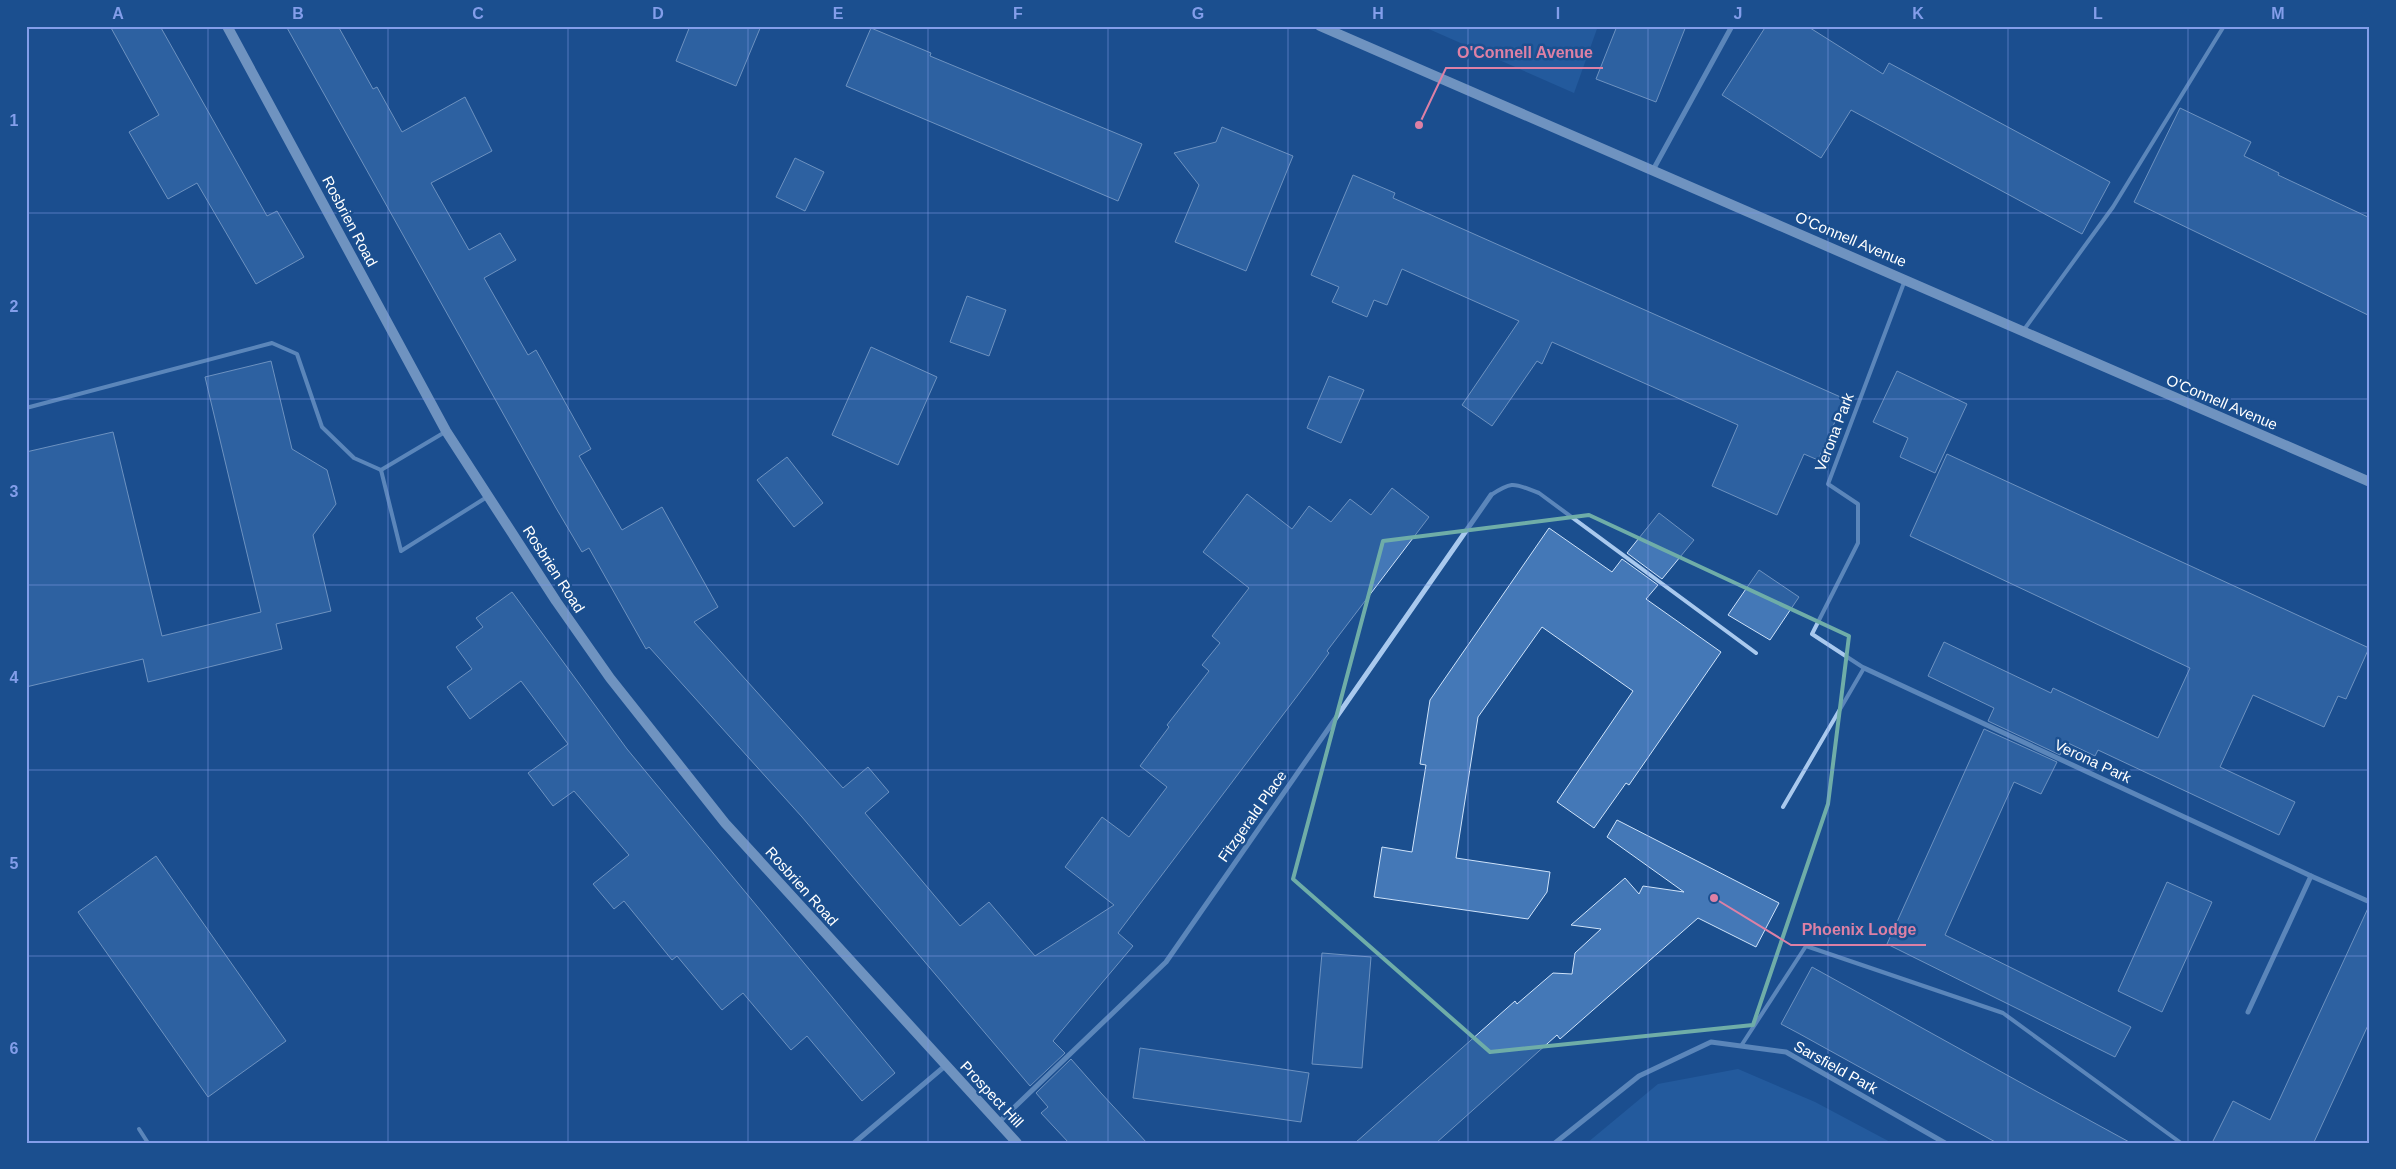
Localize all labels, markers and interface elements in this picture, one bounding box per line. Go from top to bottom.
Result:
text: A [112,5,124,22]
text: B [292,5,304,22]
text: C [472,5,484,22]
text: D [652,5,664,22]
text: E [833,5,844,22]
text: F [1013,5,1023,22]
text: G [1192,5,1204,22]
text: H [1372,5,1384,22]
text: I [1556,5,1560,22]
text: J [1734,5,1742,22]
text: K [1912,5,1924,22]
text: L [2093,5,2103,22]
text: M [2271,5,2285,22]
callout: O'Connell Avenue [1446,37,1603,68]
text: O'Connell Avenue [1457,44,1593,61]
text: 1 [10,112,19,129]
street label: Rosbrien Road [319,173,381,269]
street label: O'Connell Avenue [1793,208,1909,270]
text: 2 [10,298,19,315]
street label: O'Connell Avenue [2164,371,2280,433]
street label: Verona Park [1811,390,1857,474]
text: 3 [10,483,19,500]
street label: Rosbrien Road [520,522,588,616]
text: 4 [10,669,19,686]
street label: Verona Park [2052,736,2134,786]
street label: Fitzgerald Place [1214,767,1290,865]
street label: Rosbrien Road [762,843,842,929]
text: 5 [10,855,19,872]
callout: Phoenix Lodge [1791,914,1926,945]
text: Phoenix Lodge [1802,921,1916,938]
street label: Sarsfield Park [1791,1037,1881,1097]
text: 6 [10,1040,19,1057]
street label: Prospect Hill [957,1057,1027,1131]

